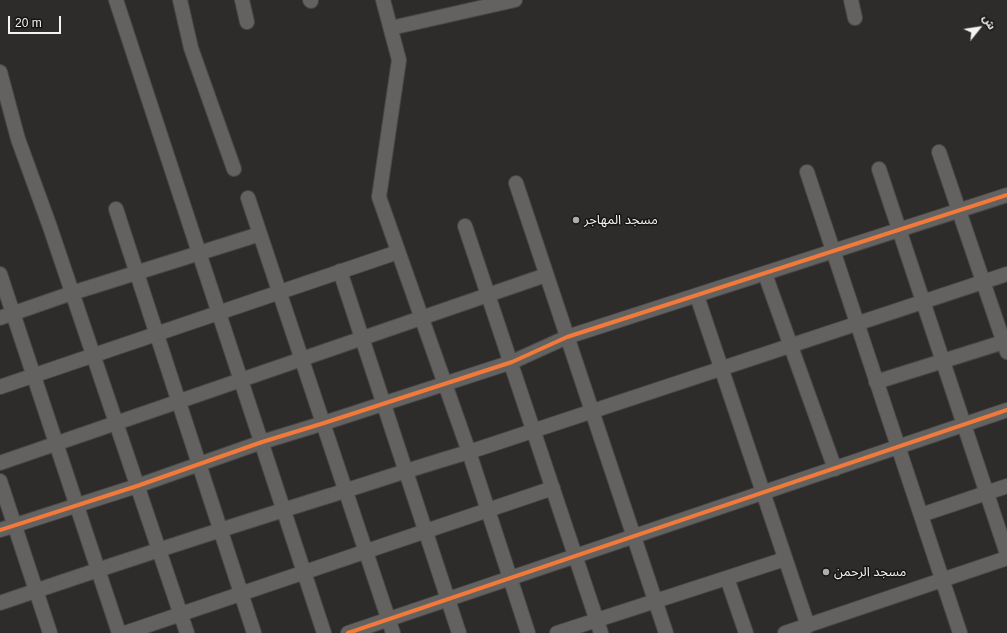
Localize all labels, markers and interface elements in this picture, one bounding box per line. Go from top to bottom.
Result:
scale bar [10,8,63,34]
north arrow [959,8,999,48]
text: ش [980,12,998,32]
text: 20 m [15,16,42,30]
place label: مسجد المهاجر [584,212,658,228]
marker: مسجد المهاجر [571,215,581,225]
place label: مسجد الرحمن [834,564,906,580]
marker: مسجد الرحمن [821,567,831,577]

